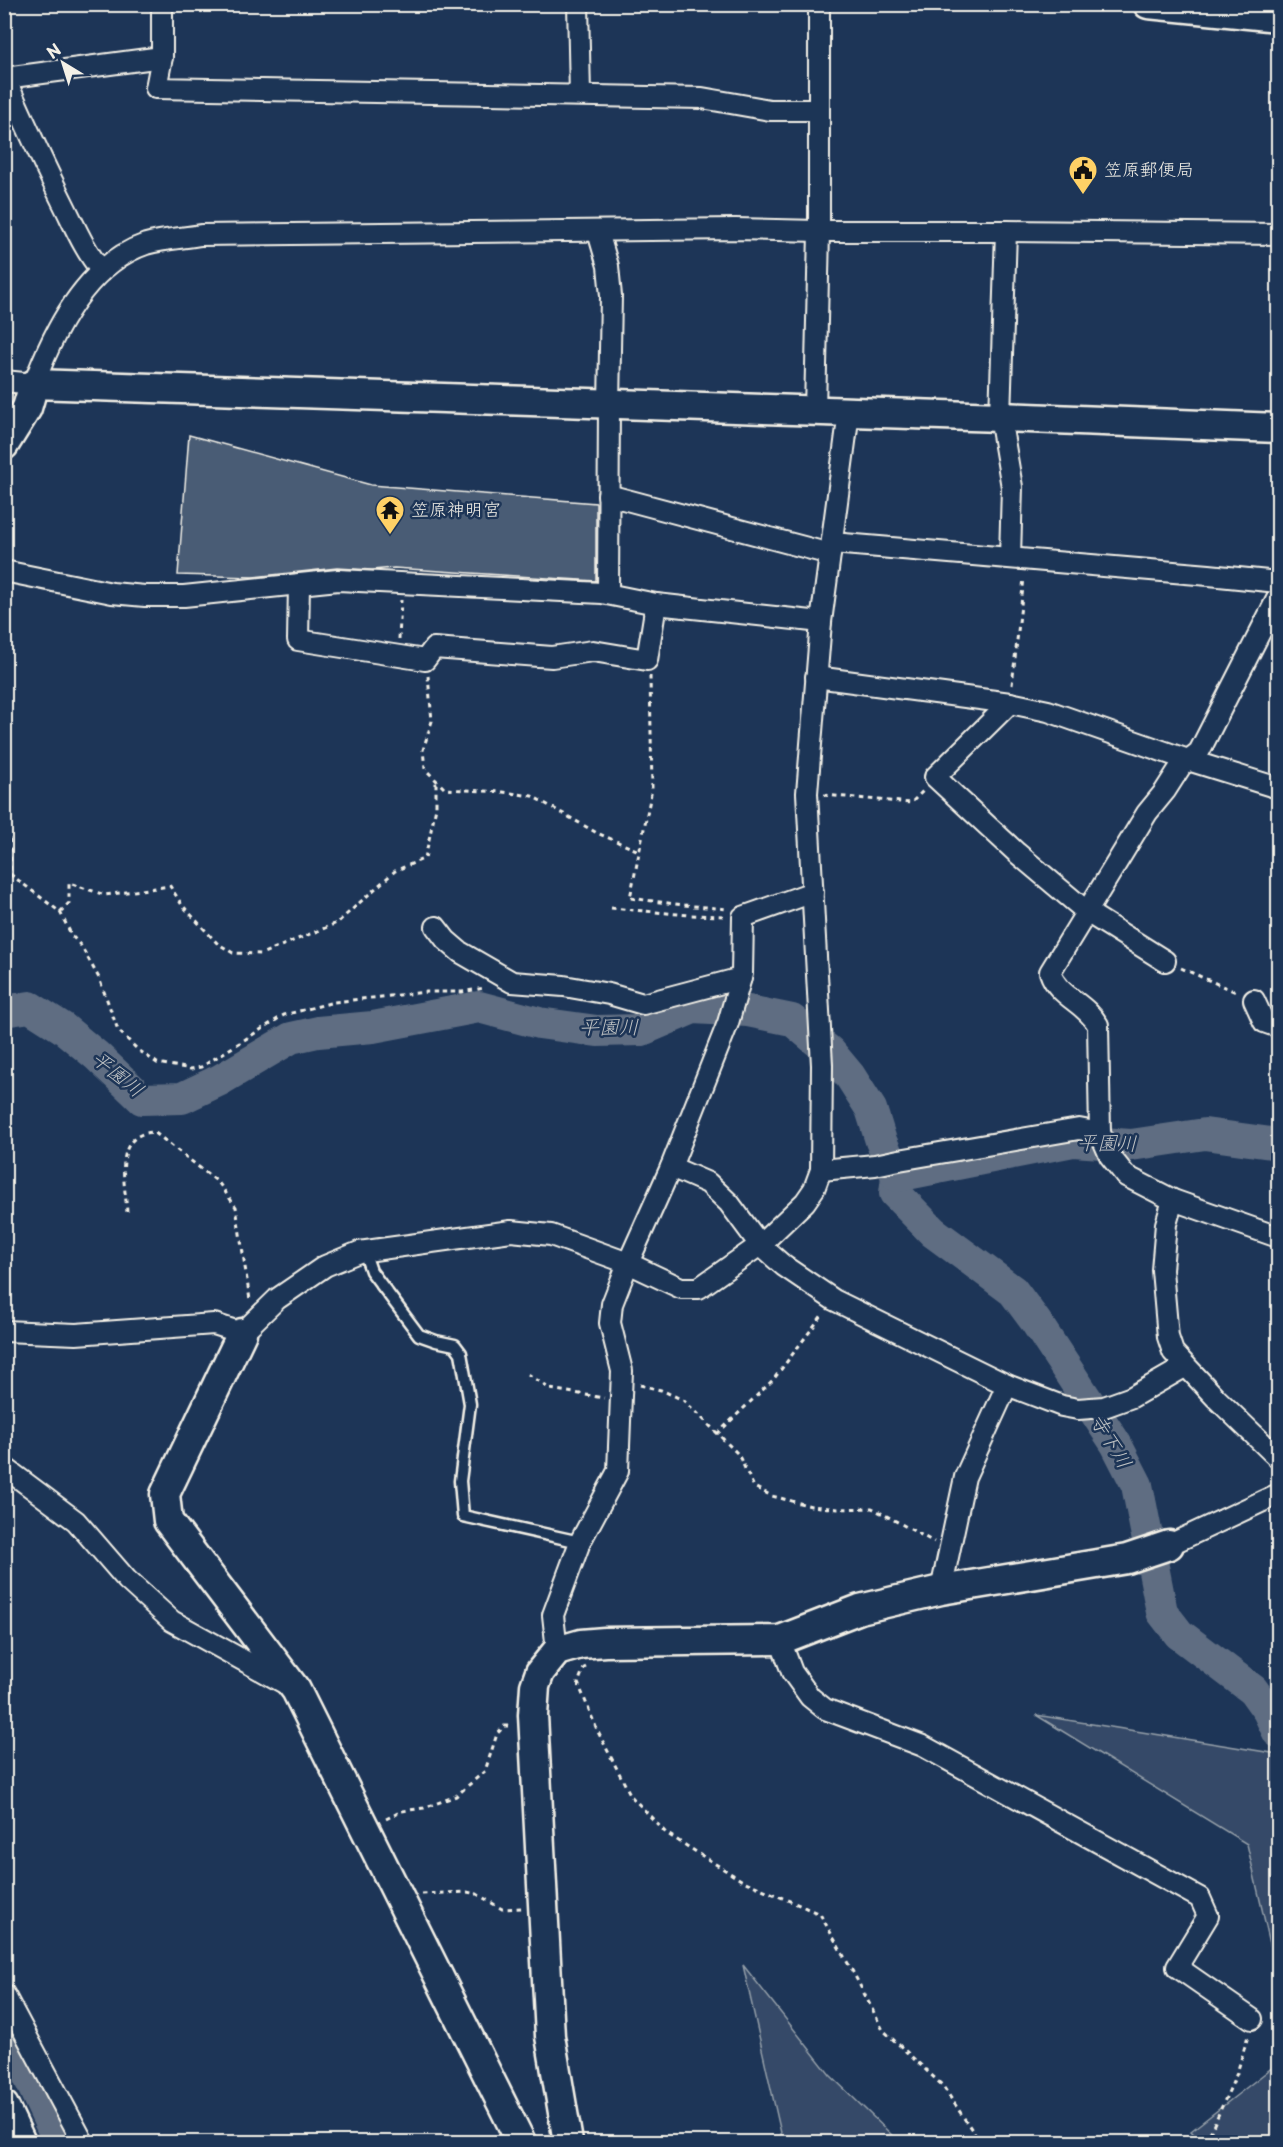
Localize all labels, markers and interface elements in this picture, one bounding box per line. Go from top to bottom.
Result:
north arrow [33,33,93,93]
text: N [41,37,66,64]
public building icon: 笠原郵便局 [1067,154,1099,196]
place label: 笠原郵便局 [1104,155,1194,182]
temple icon: 笠原神明宮 [374,494,406,536]
place label: 笠原神明宮 [411,495,501,522]
water label: 平園川 [579,1011,639,1041]
water label: 平園川 [86,1043,151,1104]
water label: 平園川 [1077,1126,1137,1158]
water label: 寺下川 [1084,1407,1140,1474]

